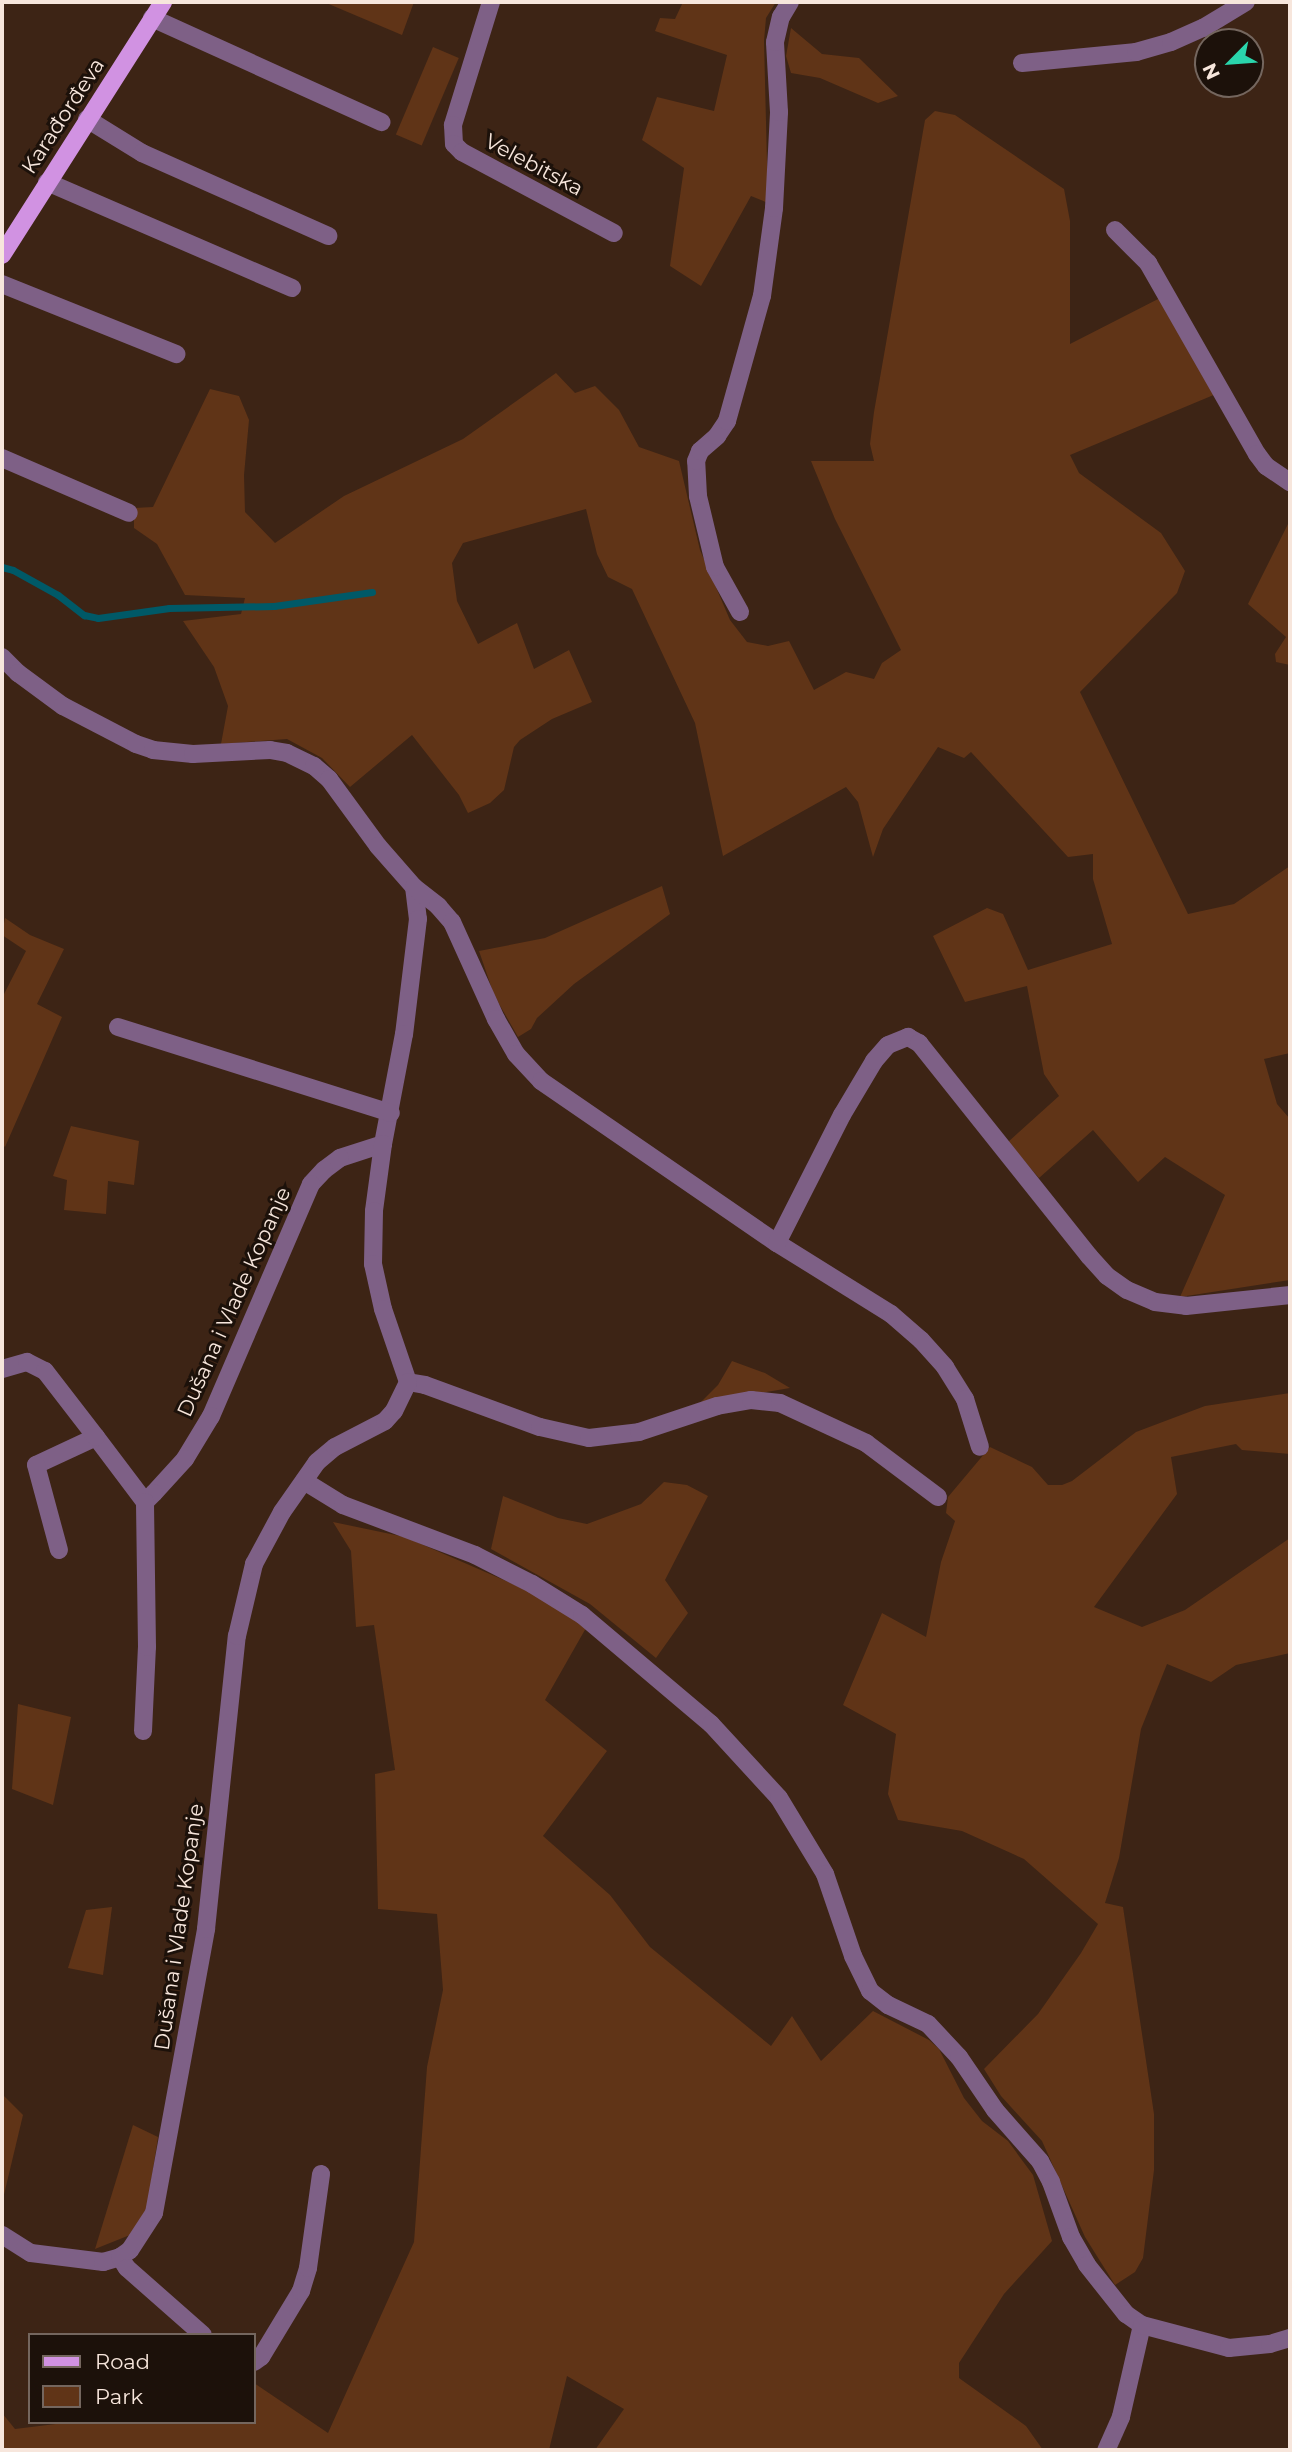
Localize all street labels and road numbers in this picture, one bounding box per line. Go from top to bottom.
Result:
street label: Karađorđeva [16,54,110,178]
street label: Velebitska [481,129,587,201]
street label: Dušana i Vlade Kopanje [172,1183,296,1421]
street label: Dušana i Vlade Kopanje [149,1802,209,2052]

